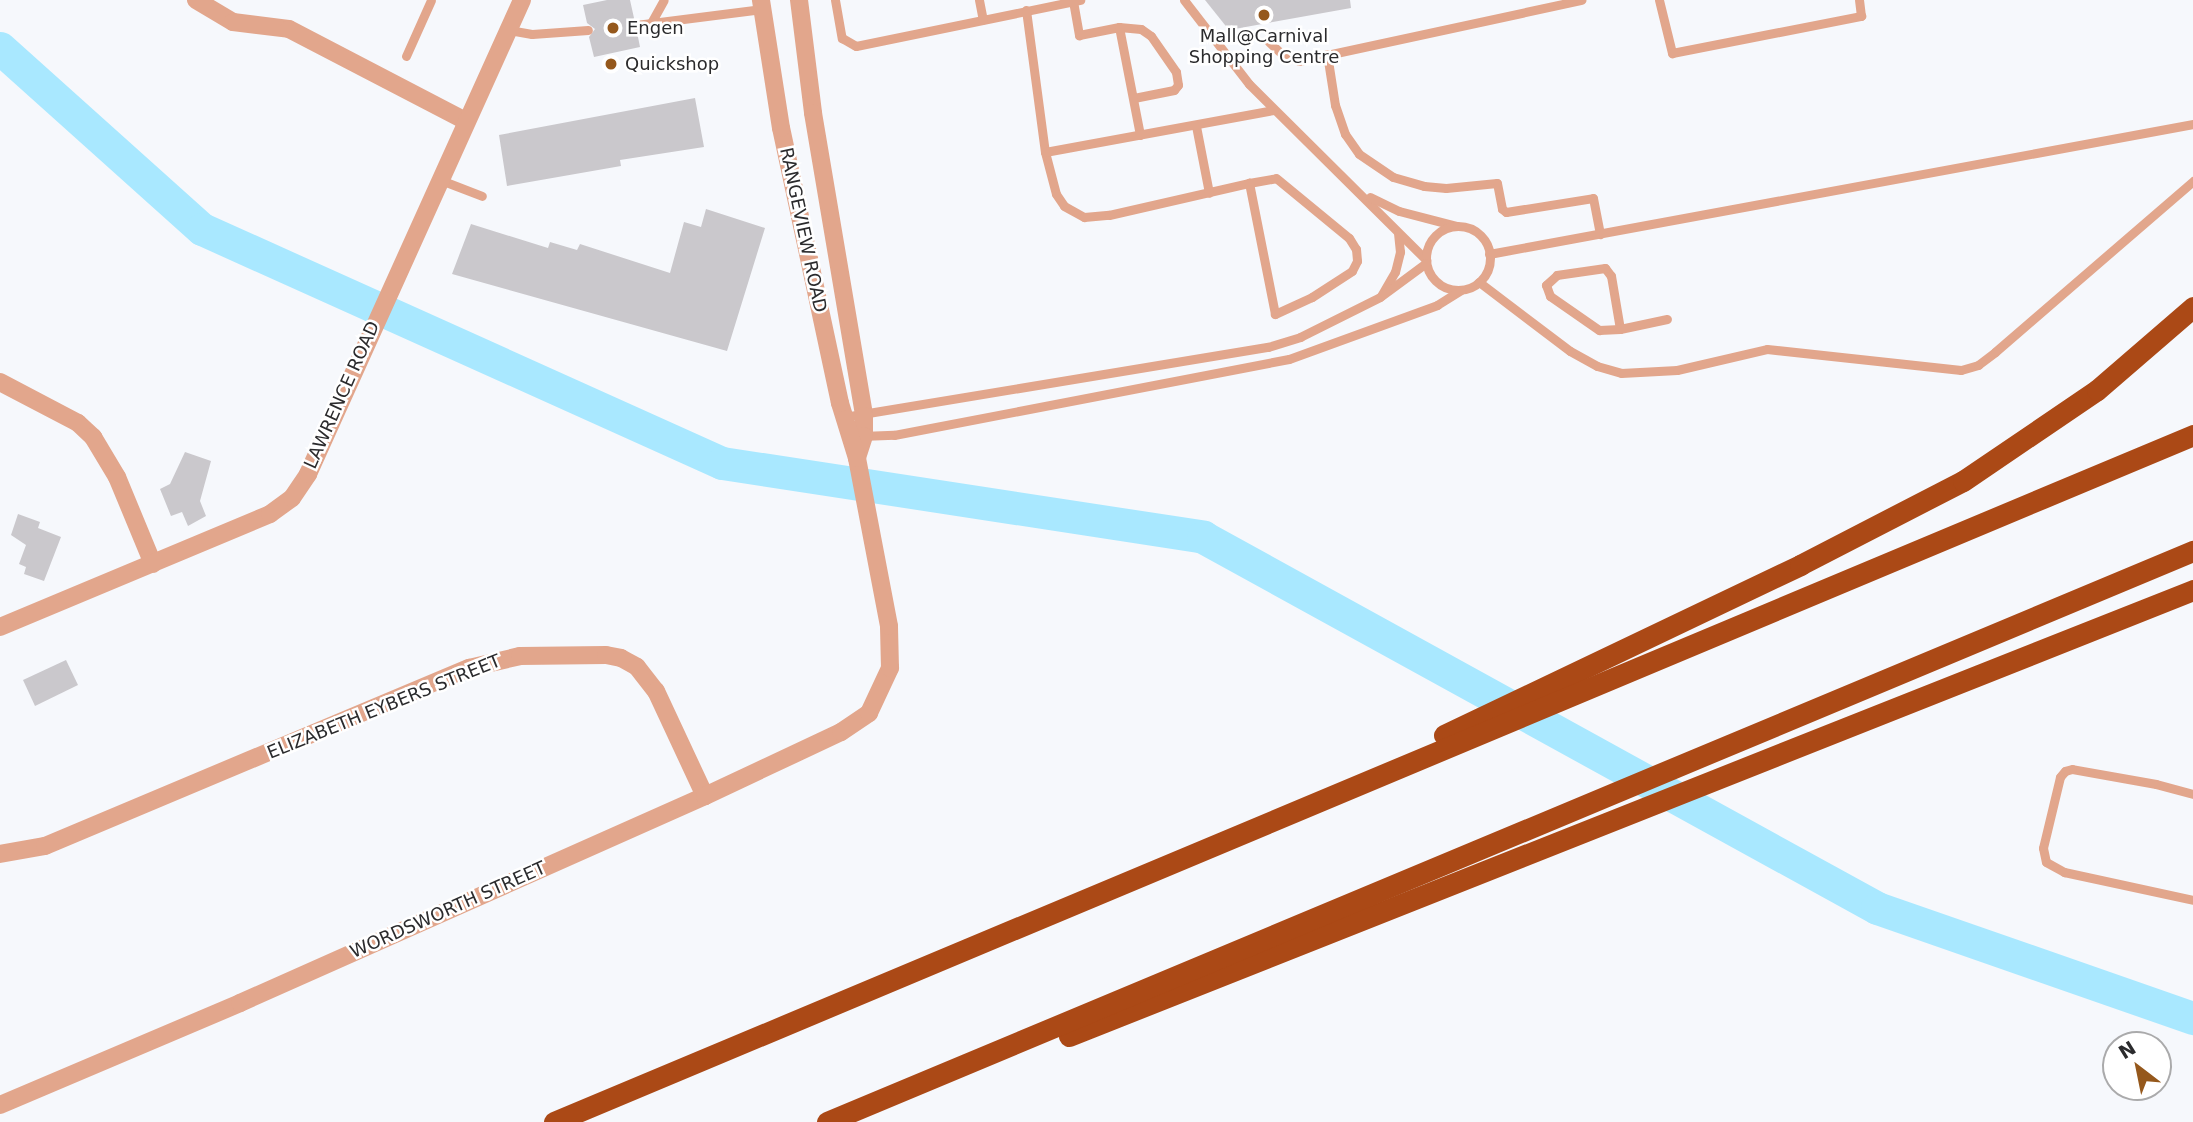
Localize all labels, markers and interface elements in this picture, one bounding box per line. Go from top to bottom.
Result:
marker: Mall@Carnival Shopping Centre [1256,7,1272,23]
place label: Engen [627,17,684,39]
marker: Engen [605,20,621,36]
place label: Mall@Carnival Shopping Centre [1189,26,1339,68]
place label: Quickshop [625,53,719,75]
marker: Quickshop [603,56,619,72]
street label: RANGEVIEW ROAD [775,146,831,314]
street label: LAWRENCE ROAD [300,318,384,472]
street label: ELIZABETH EYBERS STREET [264,650,504,764]
street label: WORDSWORTH STREET [347,857,549,963]
north arrow [2102,1031,2172,1101]
text: N [2114,1036,2140,1063]

